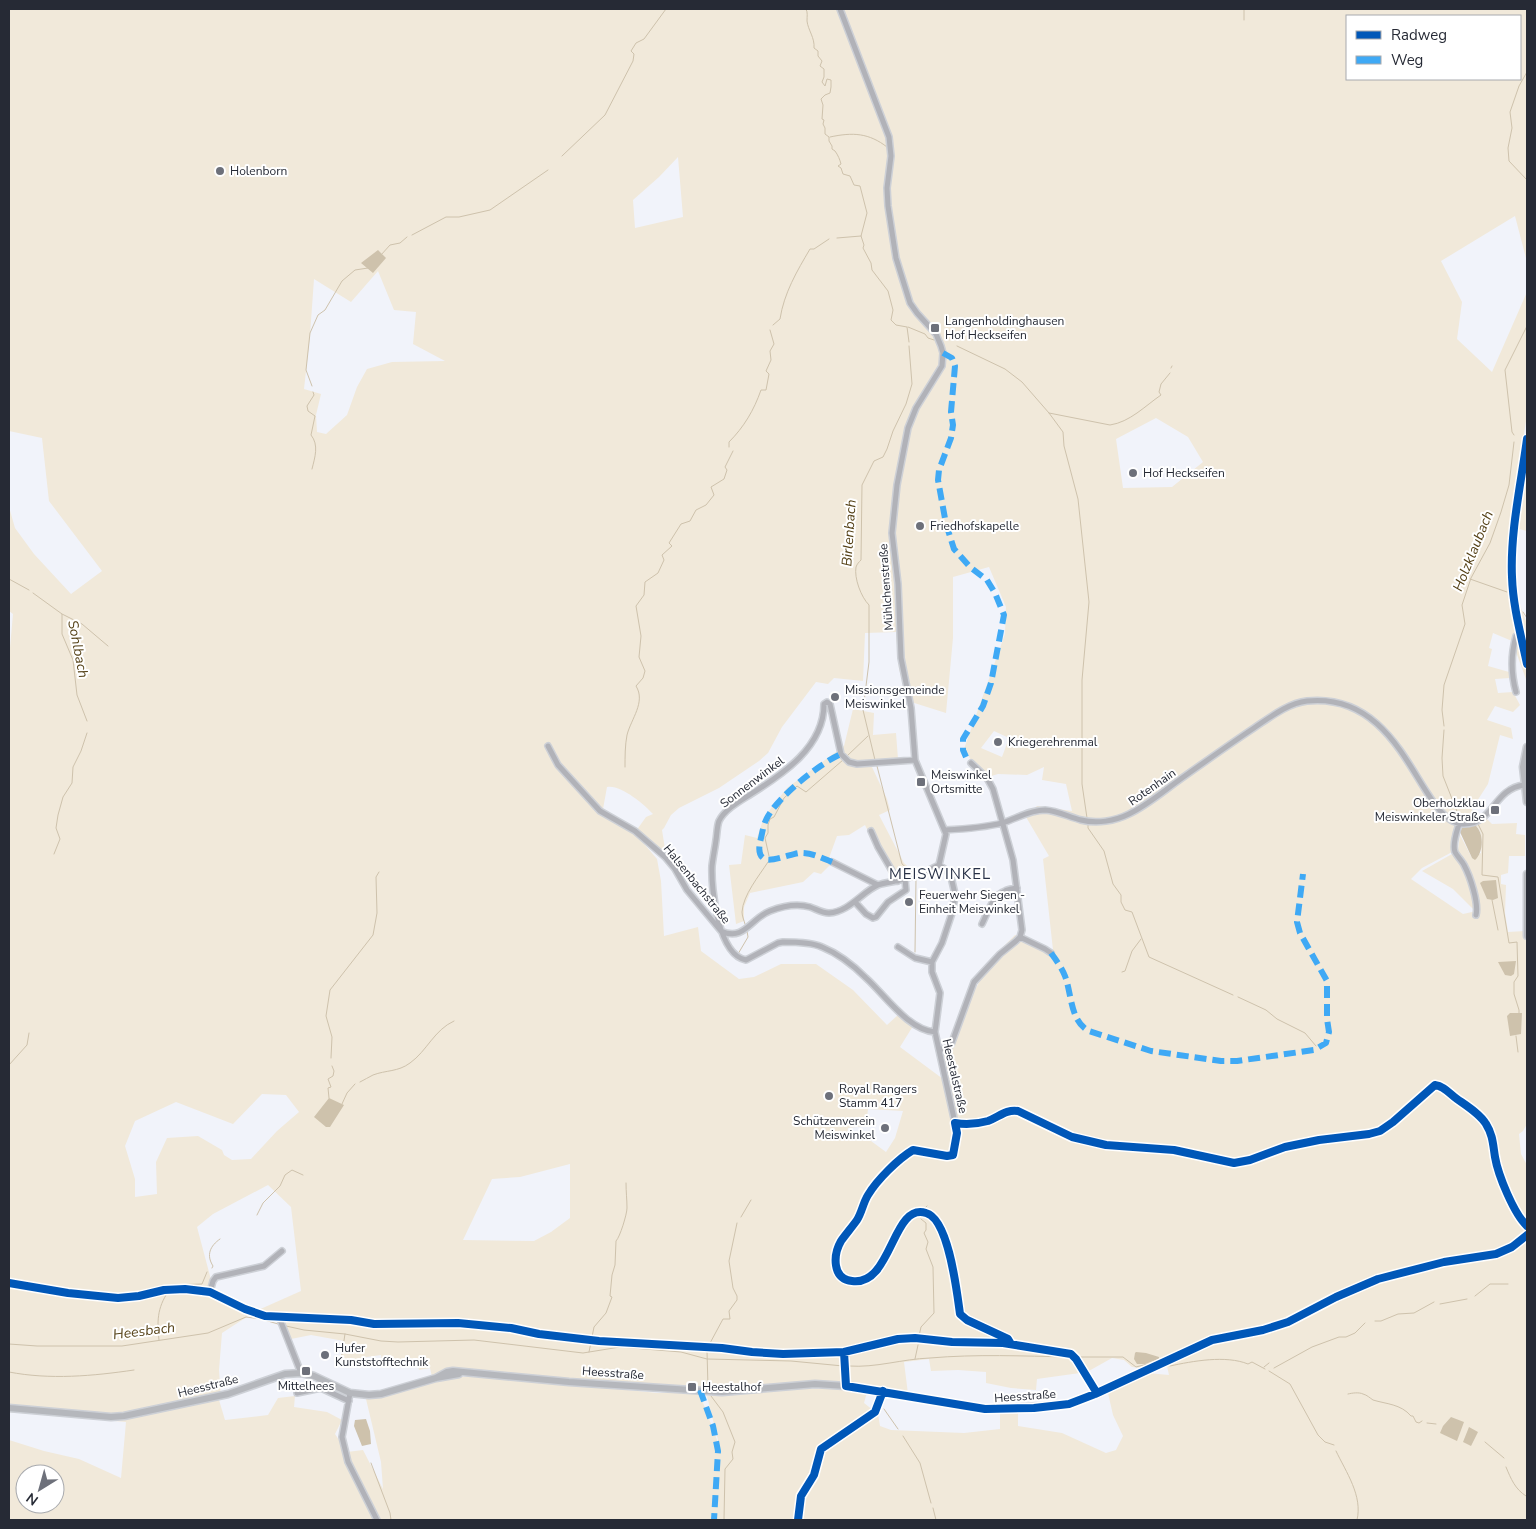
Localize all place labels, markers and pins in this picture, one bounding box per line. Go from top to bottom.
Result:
place label: Holenborn [230,163,287,179]
marker: Holenborn [214,165,226,177]
place label: Langenholdinghausen Hof Heckseifen [945,313,1064,343]
marker: Langenholdinghausen Hof Heckseifen [929,322,941,334]
place label: Hof Heckseifen [1143,465,1225,481]
marker: Hof Heckseifen [1127,467,1139,479]
place label: Friedhofskapelle [930,518,1019,534]
marker: Friedhofskapelle [914,520,926,532]
place label: Missionsgemeinde Meiswinkel [845,682,945,712]
marker: Missionsgemeinde Meiswinkel [829,691,841,703]
place label: Kriegerehrenmal [1008,734,1098,750]
marker: Kriegerehrenmal [992,736,1004,748]
place label: Meiswinkel Ortsmitte [931,767,992,797]
marker: Meiswinkel Ortsmitte [915,776,927,788]
place label: Oberholzklau Meiswinkeler Straße [1375,795,1485,825]
marker: Oberholzklau Meiswinkeler Straße [1489,804,1501,816]
place label: Feuerwehr Siegen - Einheit Meiswinkel [919,887,1025,917]
marker: Feuerwehr Siegen - Einheit Meiswinkel [903,896,915,908]
place label: Royal Rangers Stamm 417 [839,1081,917,1111]
marker: Royal Rangers Stamm 417 [823,1090,835,1102]
place label: Schützenverein Meiswinkel [793,1113,875,1143]
marker: Schützenverein Meiswinkel [879,1122,891,1134]
place label: Hufer Kunststofftechnik [335,1340,429,1370]
marker: Hufer Kunststofftechnik [319,1349,331,1361]
marker: Mittelhees [300,1365,312,1377]
place label: Mittelhees [278,1378,334,1394]
place label: Heestalhof [702,1379,762,1395]
marker: Heestalhof [686,1381,698,1393]

